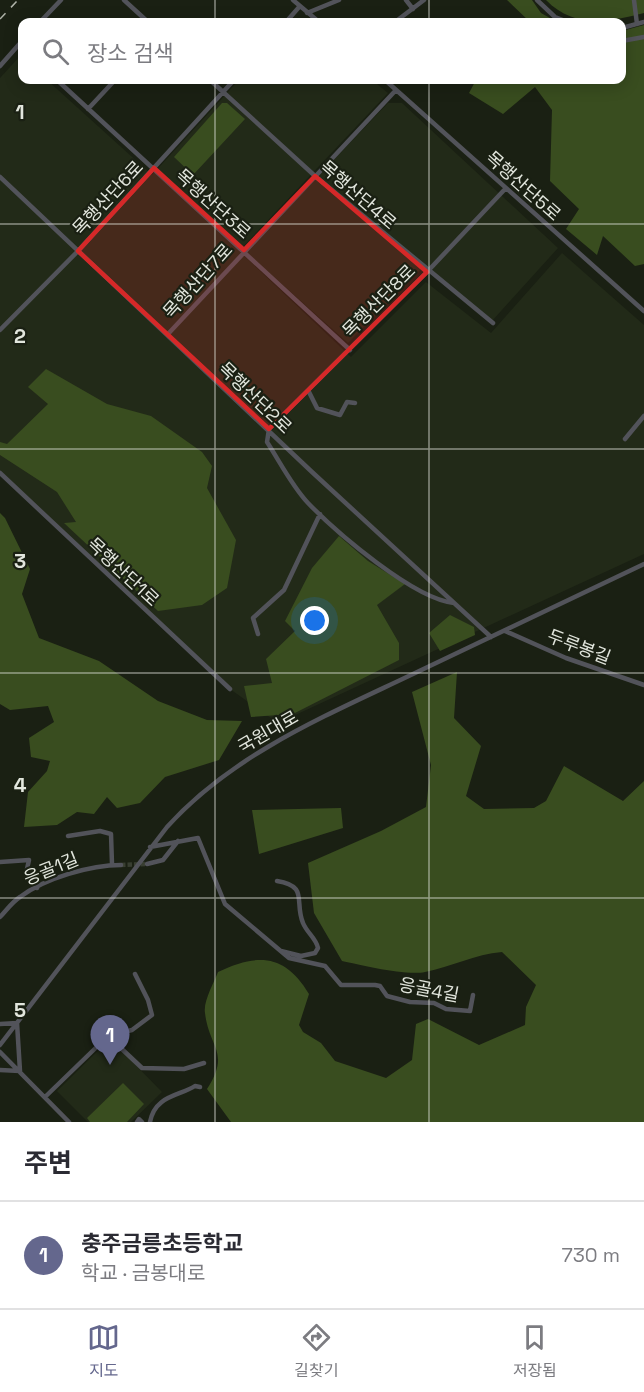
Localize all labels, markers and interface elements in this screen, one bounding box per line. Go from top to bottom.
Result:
search box [18,18,626,84]
icon: search [39,35,72,68]
text: 장소 검색 [87,39,174,67]
text: 1 [15,99,25,125]
street label: 목행산단5로 [481,146,566,225]
street label: 목행산단4로 [315,155,401,234]
street label: 목행산단6로 [67,156,148,240]
street label: 목행산단3로 [171,164,256,244]
street label: 목행산단7로 [158,238,237,323]
street label: 목행산단8로 [337,259,420,342]
text: 2 [14,323,26,349]
street label: 목행산단2로 [214,357,297,438]
street label: 목행산단1로 [82,532,164,611]
text: 3 [14,548,26,574]
your location [300,606,329,635]
street label: 두루봉길 [544,624,614,669]
street label: 국원대로 [233,705,302,758]
text: 4 [14,772,27,798]
street label: 응골1길 [20,847,82,890]
street label: 응골4길 [397,972,461,1007]
text: 5 [14,997,26,1023]
pin: 1 [90,1016,130,1065]
text: 주변 [24,1146,72,1180]
text: 충주금릉초등학교 [81,1229,243,1257]
text: 1 [39,1242,48,1268]
text: 730 m [561,1242,620,1268]
text: 학교 · 금봉대로 [81,1260,205,1286]
tab: 지도 [87,1321,120,1381]
tab: 길찾기 [294,1321,339,1381]
tab: 저장됨 [513,1321,557,1381]

